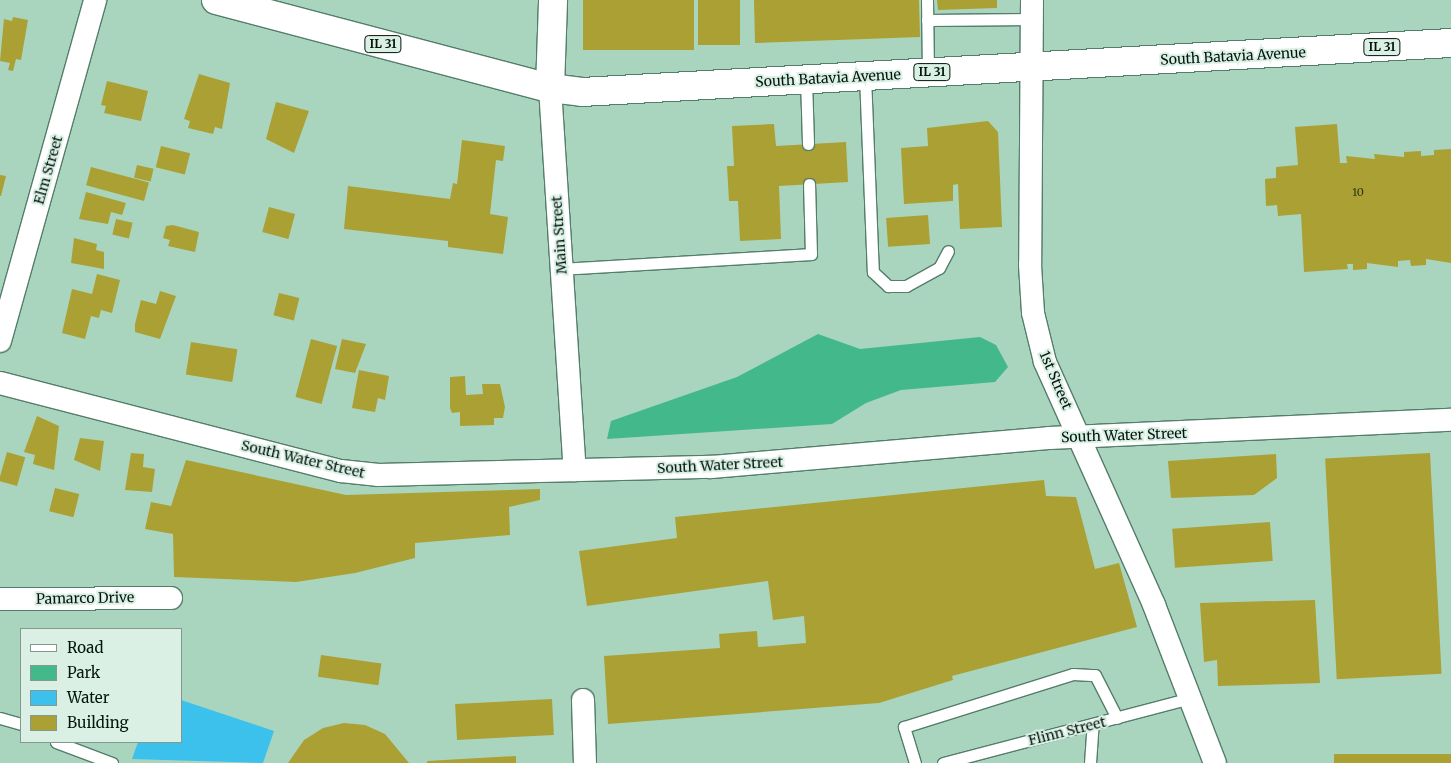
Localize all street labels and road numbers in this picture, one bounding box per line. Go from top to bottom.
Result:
road number: IL 31 [364,34,402,54]
road number: IL 31 [1363,38,1401,56]
street label: South Batavia Avenue [1160,44,1306,68]
road number: IL 31 [913,62,951,82]
street label: South Batavia Avenue [755,66,901,90]
street label: Elm Street [30,134,66,206]
street label: Main Street [548,195,570,275]
street label: 1st Street [1036,348,1076,412]
street label: South Water Street [1061,424,1187,446]
street label: South Water Street [240,437,366,481]
street label: South Water Street [657,453,783,477]
street label: Pamarco Drive [36,589,134,607]
street label: Flinn Street [1026,713,1108,749]

